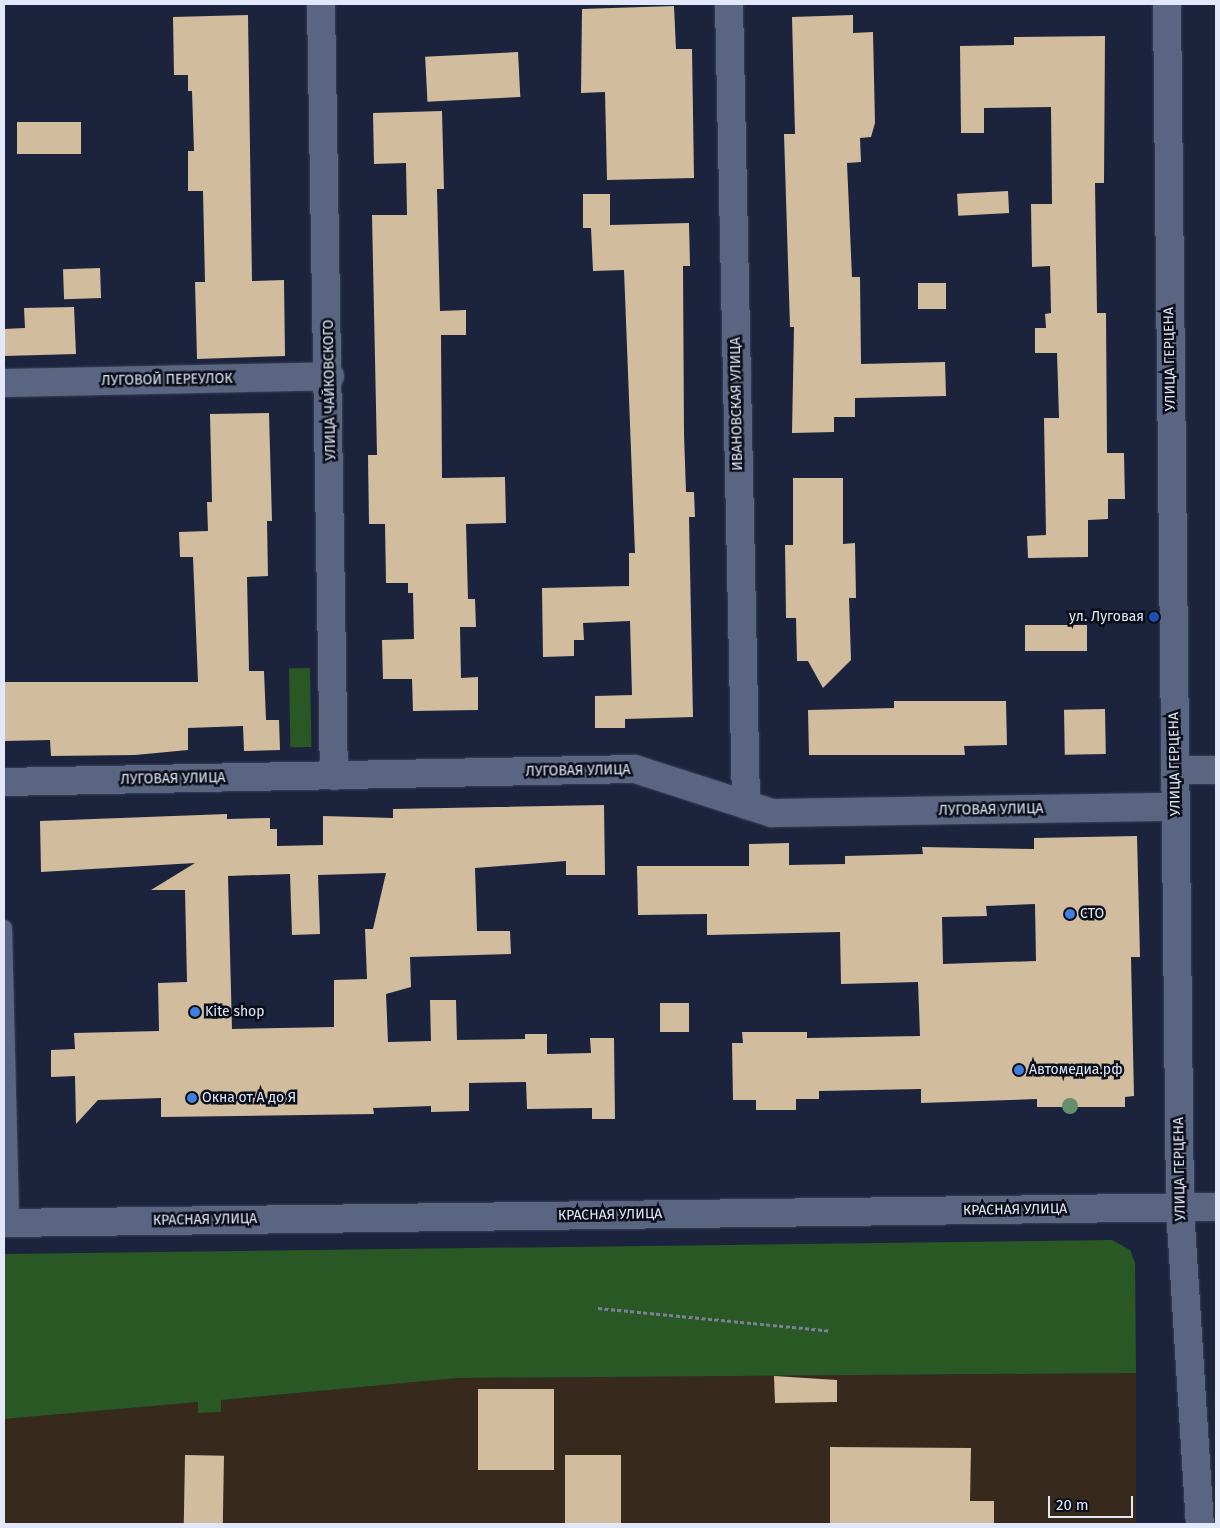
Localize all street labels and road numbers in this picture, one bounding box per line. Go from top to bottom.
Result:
street label: УЛИЦА ГЕРЦЕНА [1161,307,1179,411]
street label: УЛИЦА ЧАЙКОВСКОГО [320,319,340,461]
street label: ИВАНОВСКАЯ УЛИЦА [727,337,747,471]
street label: ЛУГОВОЙ ПЕРЕУЛОК [101,370,233,390]
street label: УЛИЦА ГЕРЦЕНА [1166,712,1184,816]
street label: ЛУГОВАЯ УЛИЦА [525,762,631,780]
street label: ЛУГОВАЯ УЛИЦА [120,770,226,788]
street label: ЛУГОВАЯ УЛИЦА [938,801,1044,819]
street label: УЛИЦА ГЕРЦЕНА [1171,1117,1189,1221]
street label: КРАСНАЯ УЛИЦА [963,1201,1067,1219]
street label: КРАСНАЯ УЛИЦА [558,1206,662,1224]
street label: КРАСНАЯ УЛИЦА [153,1211,257,1229]

